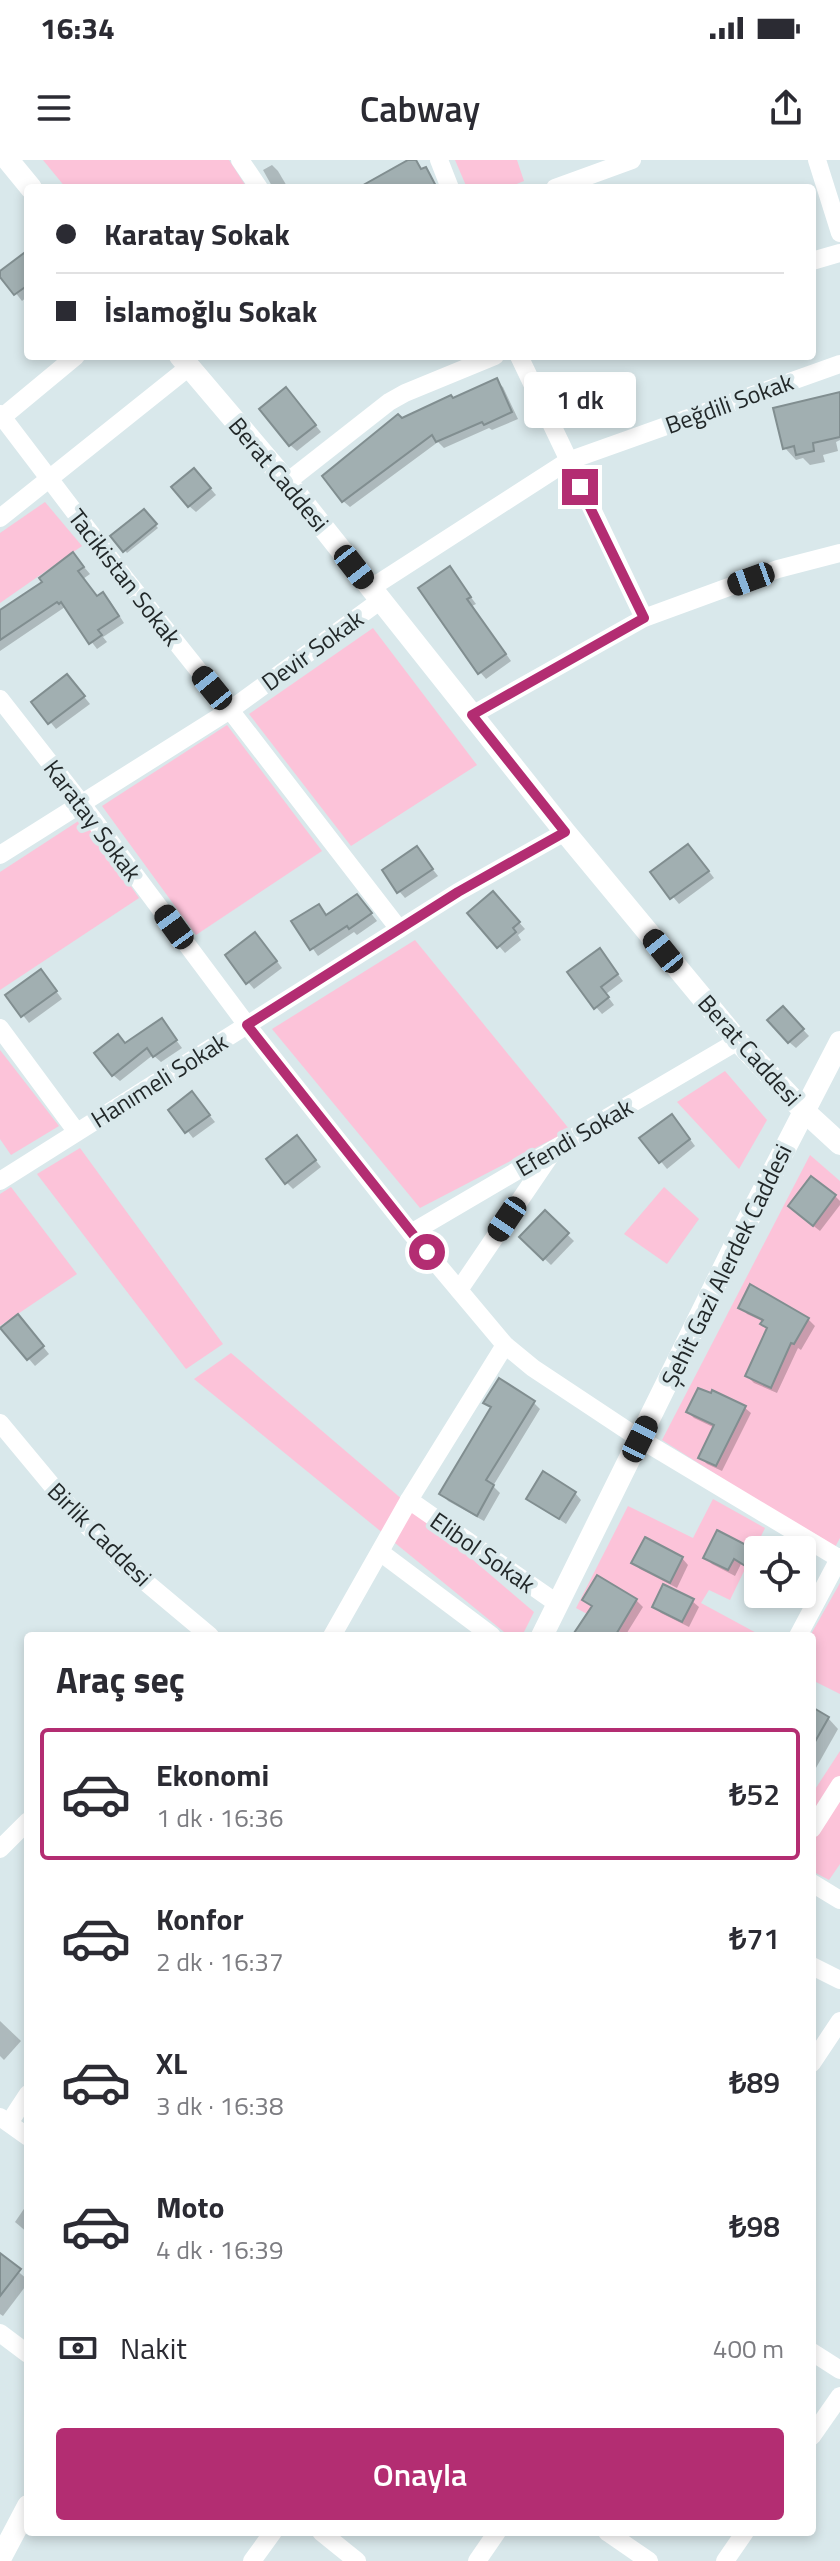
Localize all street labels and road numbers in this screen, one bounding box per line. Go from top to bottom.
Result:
street label: Beğdili Sokak [660,363,799,443]
street label: Berat Caddesi [220,409,338,539]
street label: Tacikistan Sokak [60,501,190,654]
street label: Devir Sokak [254,600,371,699]
street label: Karatay Sokak [35,752,151,889]
street label: Berat Caddesi [690,986,810,1114]
street label: Hanımeli Sokak [84,1023,235,1136]
street label: Efendi Sokak [509,1089,640,1185]
street label: Şehit Gazi Alerdek Caddesi [652,1138,800,1392]
street label: Birlik Caddesi [40,1474,160,1594]
street label: Elibol Sokak [423,1503,543,1602]

